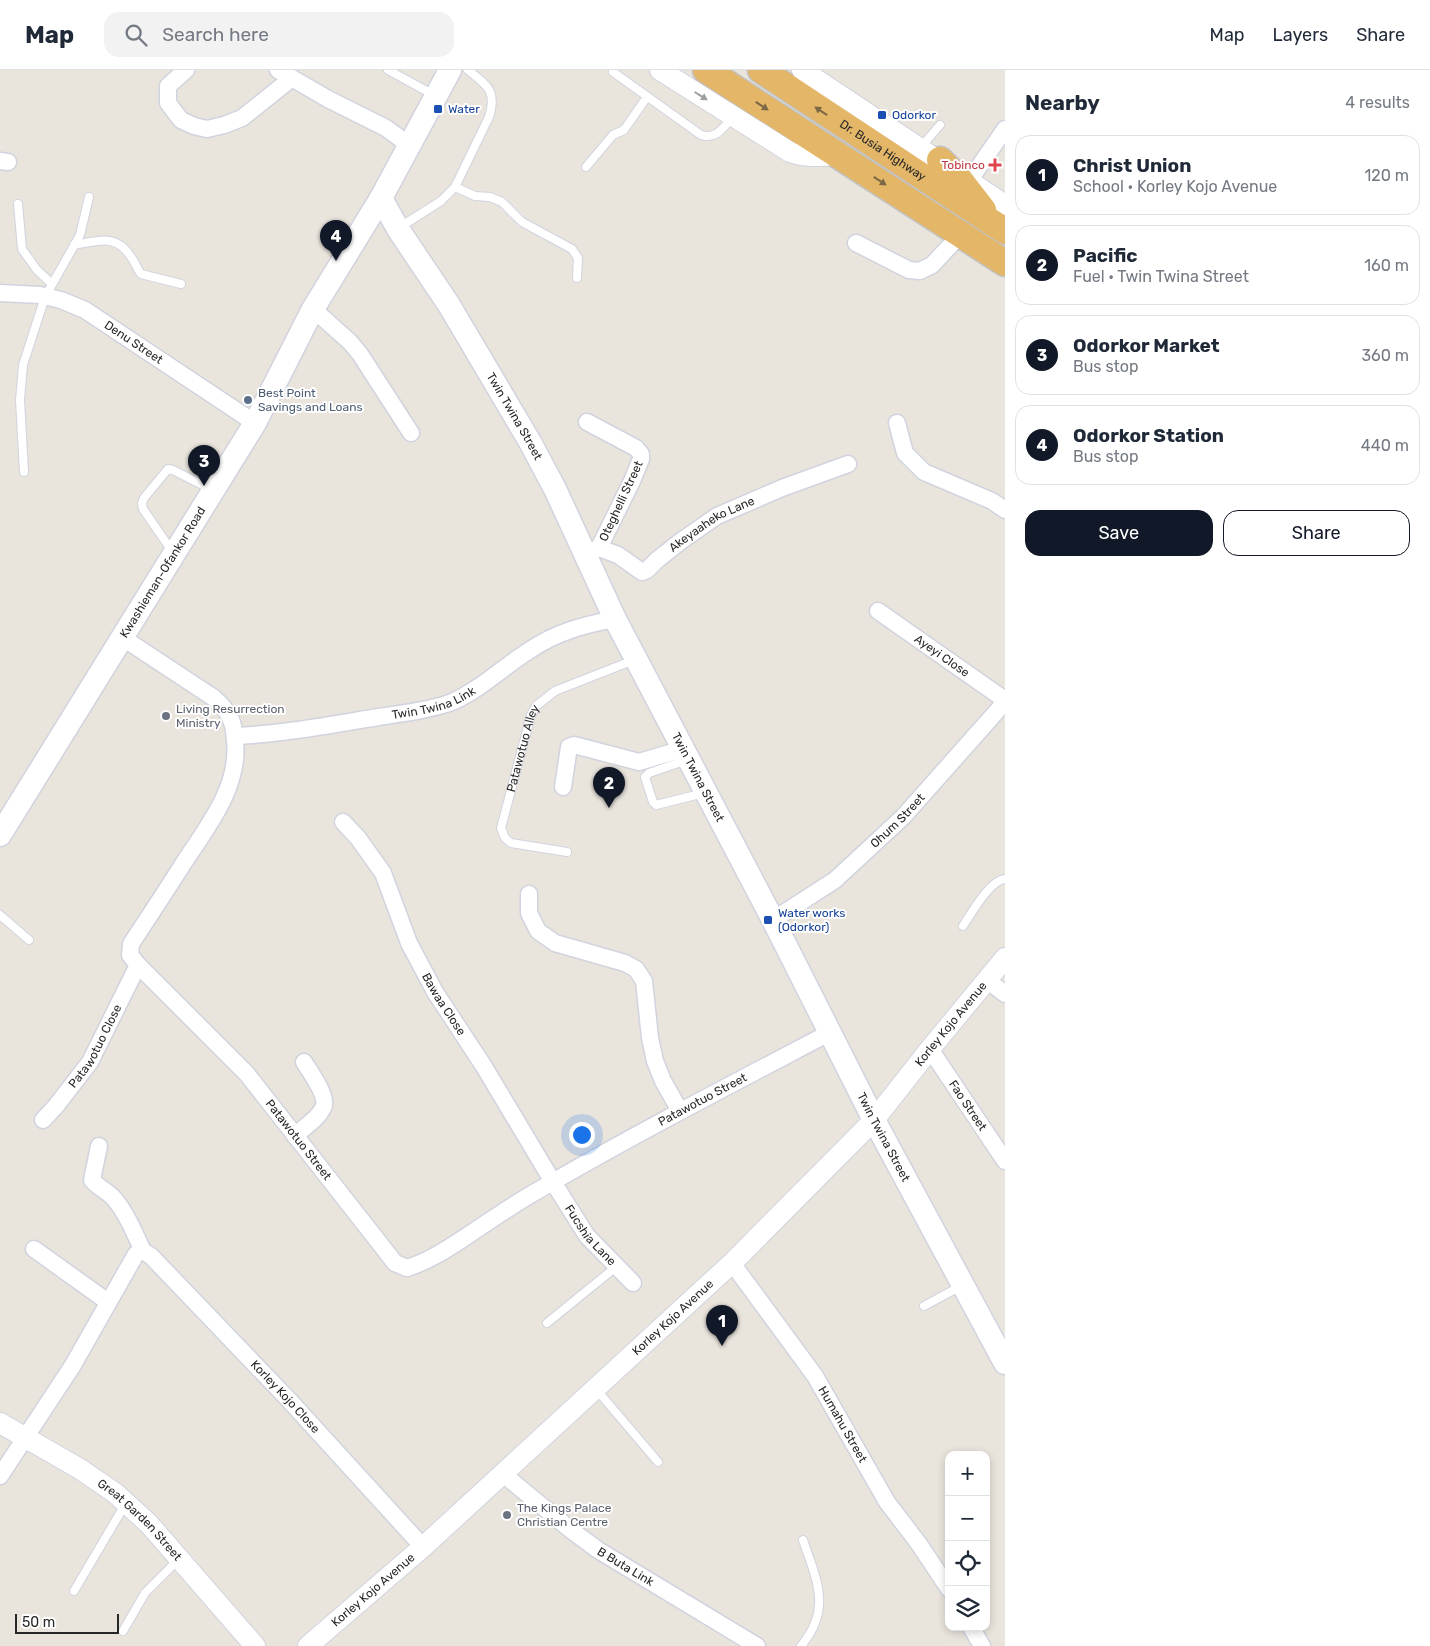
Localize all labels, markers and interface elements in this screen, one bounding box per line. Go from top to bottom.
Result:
search box [104,12,454,57]
text: Map [25,21,74,49]
icon: search [122,21,150,49]
text: Search here [162,23,269,46]
text: Map [1210,24,1245,46]
text: Layers [1273,24,1328,46]
text: Share [1356,24,1405,46]
text: Nearby [1025,90,1100,115]
one-way arrow [694,91,708,101]
text: 4 results [1345,93,1410,112]
one-way arrow [755,101,768,111]
place label: Water [448,102,480,116]
marker: Water [432,103,444,115]
one-way arrow [815,106,828,116]
place label: Odorkor [892,108,936,122]
marker: Odorkor [876,109,888,121]
street label: Dr. Busia Highway [837,117,929,184]
text: Christ Union [1073,154,1191,177]
place label: Tobinco [941,158,985,172]
marker: Tobinco [989,159,1001,171]
text: 1 [1038,166,1046,185]
text: 120 m [1364,166,1409,185]
one-way arrow [873,177,887,186]
text: School · Korley Kojo Avenue [1073,177,1277,196]
pin: 4 [320,220,352,261]
text: Pacific [1073,244,1138,267]
text: 2 [1037,256,1047,275]
text: 160 m [1364,256,1409,275]
text: Fuel · Twin Twina Street [1073,267,1249,286]
street label: Denu Street [102,318,166,367]
text: Odorkor Market [1073,334,1220,357]
text: 3 [1037,346,1047,365]
text: 360 m [1361,346,1409,365]
text: Bus stop [1073,357,1139,376]
street label: Twin Twina Street [484,370,545,463]
place label: Best Point Savings and Loans [258,386,363,414]
marker: Best Point Savings and Loans [242,394,254,406]
text: Odorkor Station [1073,424,1224,447]
text: 4 [1037,436,1047,455]
text: 440 m [1361,436,1409,455]
pin: 3 [188,445,220,486]
text: Bus stop [1073,447,1139,466]
street label: Oteghelli Street [596,458,646,543]
street label: Akeyaaheko Lane [666,494,757,555]
street label: Kwashieman-Ofankor Road [117,504,208,640]
button: Save [1025,510,1213,556]
button: Share [1223,510,1410,556]
street label: Ayeyi Close [912,632,972,680]
street label: Twin Twina Link [391,683,479,722]
place label: Living Resurrection Ministry [176,702,285,730]
street label: Patawotuo Alley [504,702,543,793]
marker: Living Resurrection Ministry [160,710,172,722]
street label: Twin Twina Street [669,730,727,824]
pin: 2 [593,767,625,808]
street label: Ohum Street [867,790,928,851]
place label: Water works (Odorkor) [778,906,845,934]
marker: Water works (Odorkor) [762,914,774,926]
street label: Bawaa Close [419,971,469,1038]
street label: Korley Kojo Avenue [912,978,990,1069]
street label: Patawotuo Close [66,1002,125,1091]
street label: Patawotuo Street [656,1070,749,1129]
street label: Fao Street [946,1078,990,1134]
street label: Twin Twina Street [854,1090,913,1184]
street label: Patawotuo Street [263,1097,335,1183]
your location [569,1122,595,1148]
street label: Fucshia Lane [562,1202,619,1269]
street label: Korley Kojo Avenue [629,1276,717,1358]
pin: 1 [706,1305,738,1346]
street label: Korley Kojo Close [248,1358,323,1436]
street label: Humahu Street [815,1384,870,1465]
map controls [945,1451,990,1631]
button: + [945,1451,990,1496]
street label: Great Garden Street [95,1476,185,1564]
button: − [945,1496,990,1541]
place label: The Kings Palace Christian Centre [517,1501,612,1529]
marker: The Kings Palace Christian Centre [501,1509,513,1521]
button: locate [945,1541,990,1586]
street label: B Buta Link [595,1544,657,1590]
street label: Korley Kojo Avenue [329,1550,418,1630]
button: layers [945,1586,990,1631]
scale bar [15,1611,119,1634]
text: 50 m [22,1614,55,1631]

